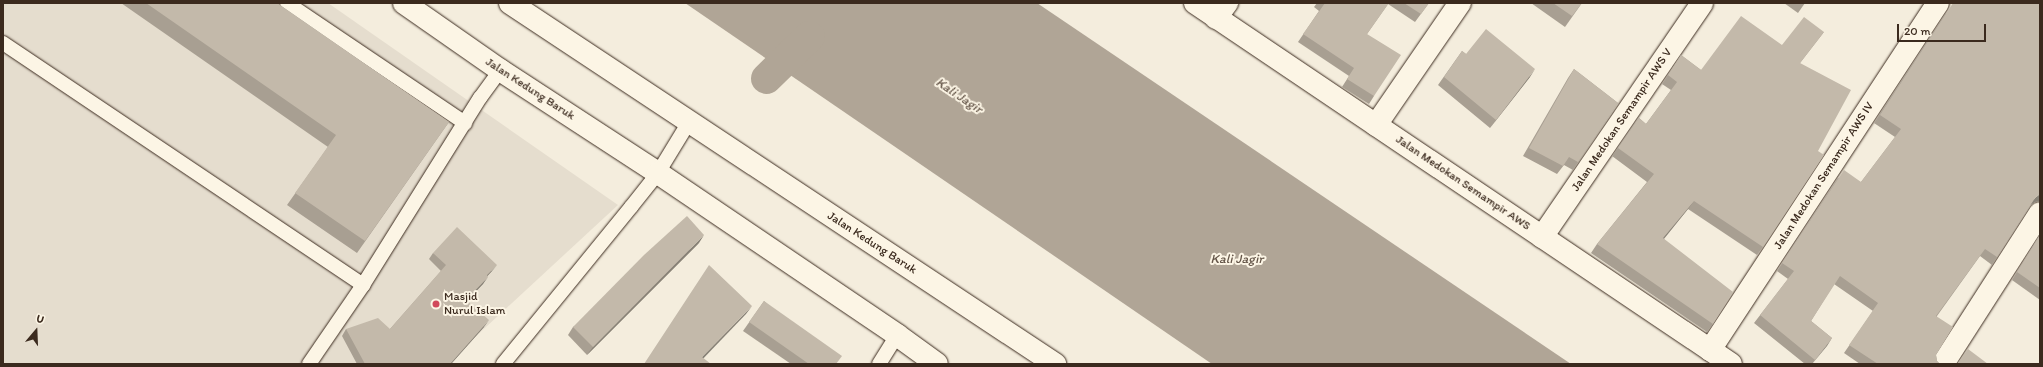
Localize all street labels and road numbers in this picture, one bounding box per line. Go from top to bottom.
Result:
street label: Jalan Medokan Semampir AWS V [1569,46,1675,194]
street label: Jalan Kedung Baruk [483,55,577,123]
street label: Jalan Medokan Semampir AWS IV [1771,99,1877,253]
street label: Jalan Medokan Semampir AWS [1393,132,1533,234]
street label: Jalan Kedung Baruk [825,209,919,277]

